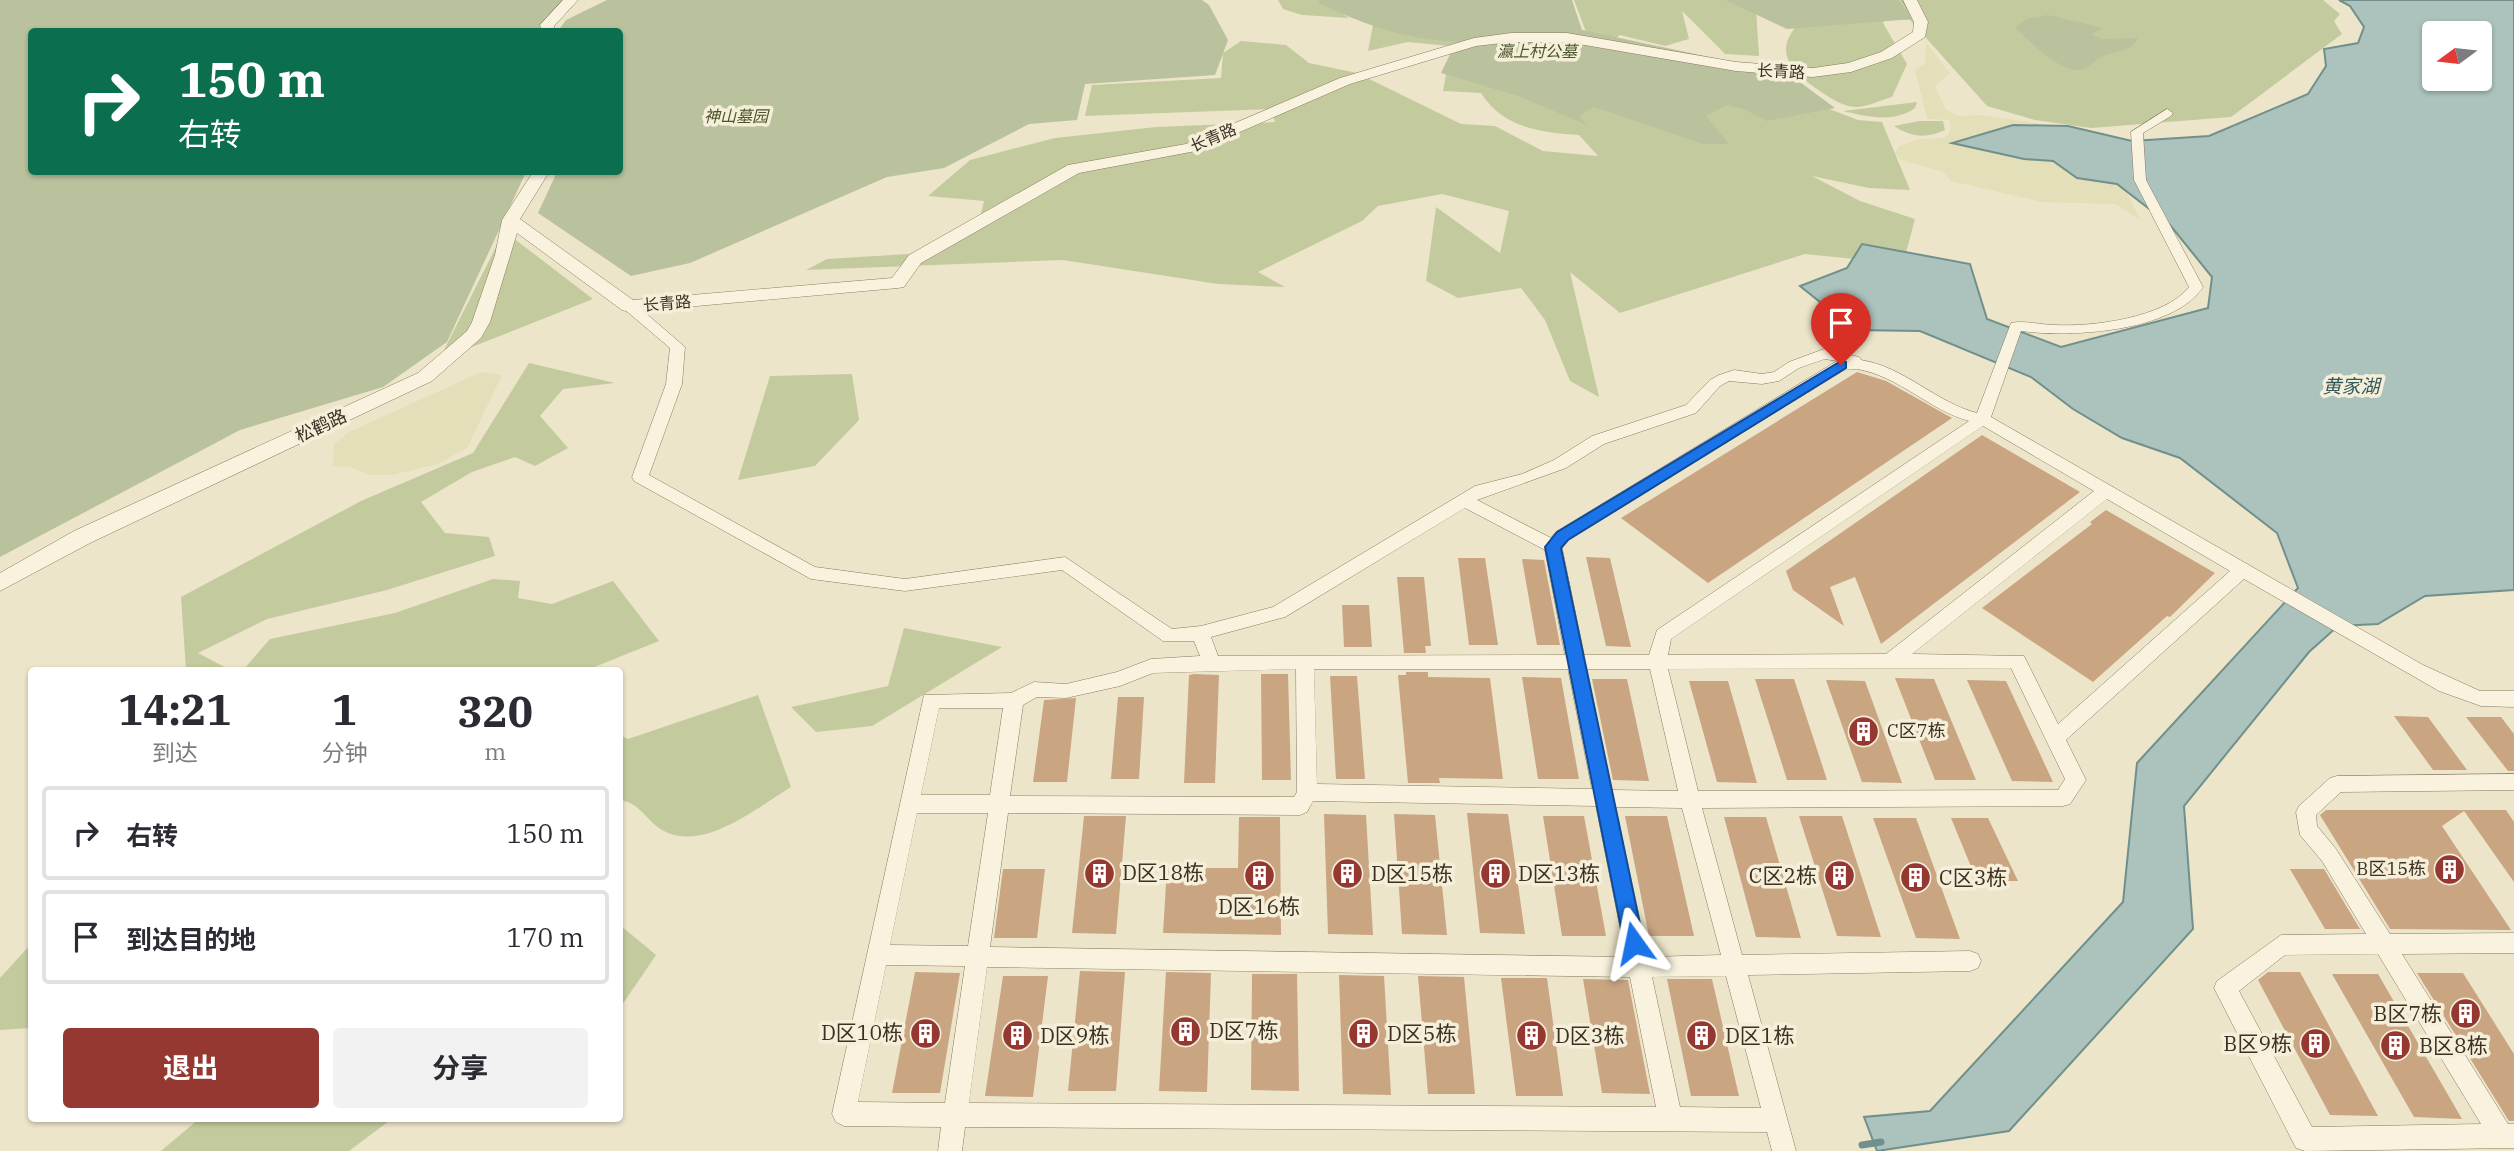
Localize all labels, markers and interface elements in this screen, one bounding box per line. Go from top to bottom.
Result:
north arrow [2422,21,2492,91]
map controls [2422,21,2492,91]
park label: 瀛上村公墓 [1497,41,1580,61]
text: 150 m [178,47,325,110]
icon: right [63,56,154,147]
street label: 长青路 [1757,60,1805,82]
park label: 神山墓园 [704,106,770,126]
text: 右转 [178,113,242,155]
street label: 长青路 [1187,118,1239,156]
street label: 长青路 [642,291,692,315]
pin [1811,293,1871,365]
icon: arrive [1822,304,1860,342]
water label: 黄家湖 [2322,374,2382,398]
street label: 松鹤路 [291,404,350,447]
text: 14:21 [118,682,231,737]
text: 1 [332,682,357,737]
text: 320 [457,684,533,739]
building icon: C区7栋 [1847,714,1881,748]
place label: C区7栋 [1887,719,1945,742]
text: m [484,736,506,766]
text: 到达 [152,737,198,767]
text: 分钟 [321,737,367,767]
icon: right [67,814,105,852]
text: 150 m [506,816,584,850]
text: 右转 [126,818,178,852]
building icon: B区15栋 [2432,852,2466,886]
building icon: D区18栋 [1082,856,1116,890]
building icon: D区15栋 [1331,857,1365,891]
building icon: D区13栋 [1478,857,1512,891]
place label: B区15栋 [2356,857,2426,880]
place label: D区18栋 [1122,858,1204,886]
building icon: D区16栋 [1242,858,1276,892]
place label: D区15栋 [1371,859,1453,887]
place label: D区13栋 [1518,859,1600,887]
building icon: C区2栋 [1823,859,1857,893]
place label: C区2栋 [1749,861,1817,889]
building icon: C区3栋 [1899,861,1933,895]
place label: C区3栋 [1939,863,2007,891]
place label: D区16栋 [1218,892,1300,920]
position arrow [1597,906,1671,980]
icon: arrive [67,918,105,956]
text: 170 m [506,920,584,954]
text: 到达目的地 [126,922,256,956]
building icon: B区7栋 [2448,997,2482,1031]
place label: B区7栋 [2373,999,2442,1027]
building icon: D区7栋 [1169,1014,1203,1048]
building icon: D区10栋 [909,1016,943,1050]
place label: D区7栋 [1209,1016,1278,1044]
building icon: D区5栋 [1347,1017,1381,1051]
place label: D区10栋 [821,1018,903,1046]
building icon: D区9栋 [1000,1019,1034,1053]
place label: D区5栋 [1387,1019,1456,1047]
building icon: D区3栋 [1515,1019,1549,1053]
building icon: D区1栋 [1685,1019,1719,1053]
place label: D区9栋 [1040,1021,1109,1049]
place label: D区3栋 [1555,1021,1624,1049]
place label: D区1栋 [1725,1021,1794,1049]
building icon: B区9栋 [2298,1027,2332,1061]
button: 退出 [63,1028,319,1108]
button: 分享 [333,1028,588,1108]
place label: B区9栋 [2223,1029,2292,1057]
building icon: B区8栋 [2379,1029,2413,1063]
place label: B区8栋 [2419,1031,2488,1059]

